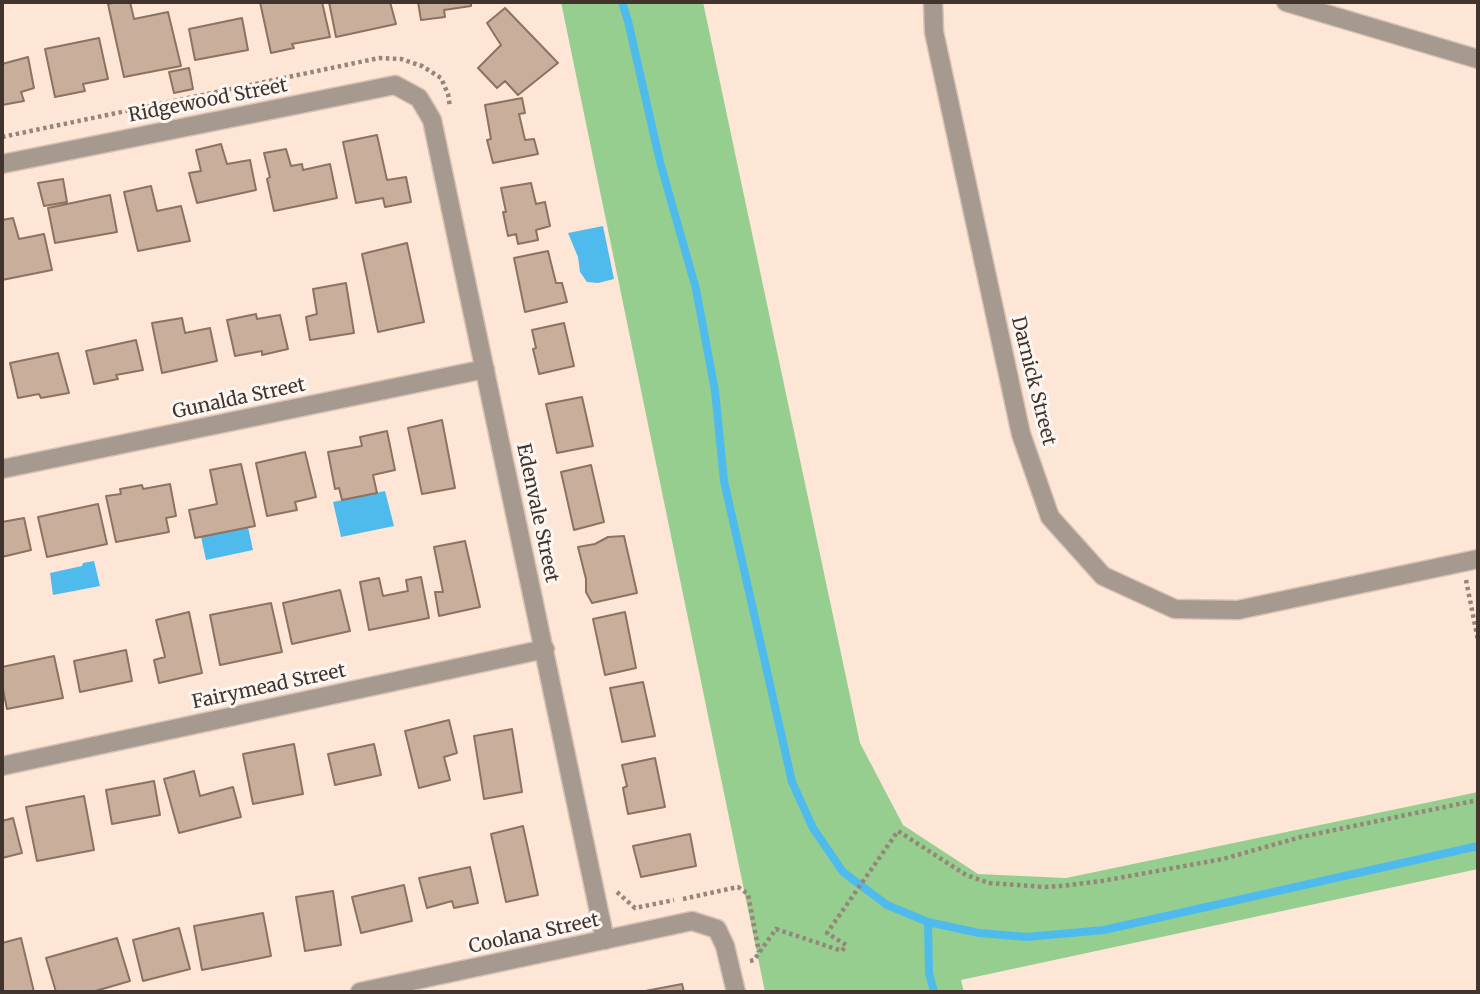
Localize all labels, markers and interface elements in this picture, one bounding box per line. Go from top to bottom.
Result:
street label: Ridgewood Street [127,74,289,128]
street label: Darnick Street [1006,314,1060,448]
street label: Gunalda Street [171,374,307,424]
street label: Edenvale Street [511,441,563,585]
street label: Fairymead Street [190,660,348,714]
street label: Coolana Street [467,909,601,959]

